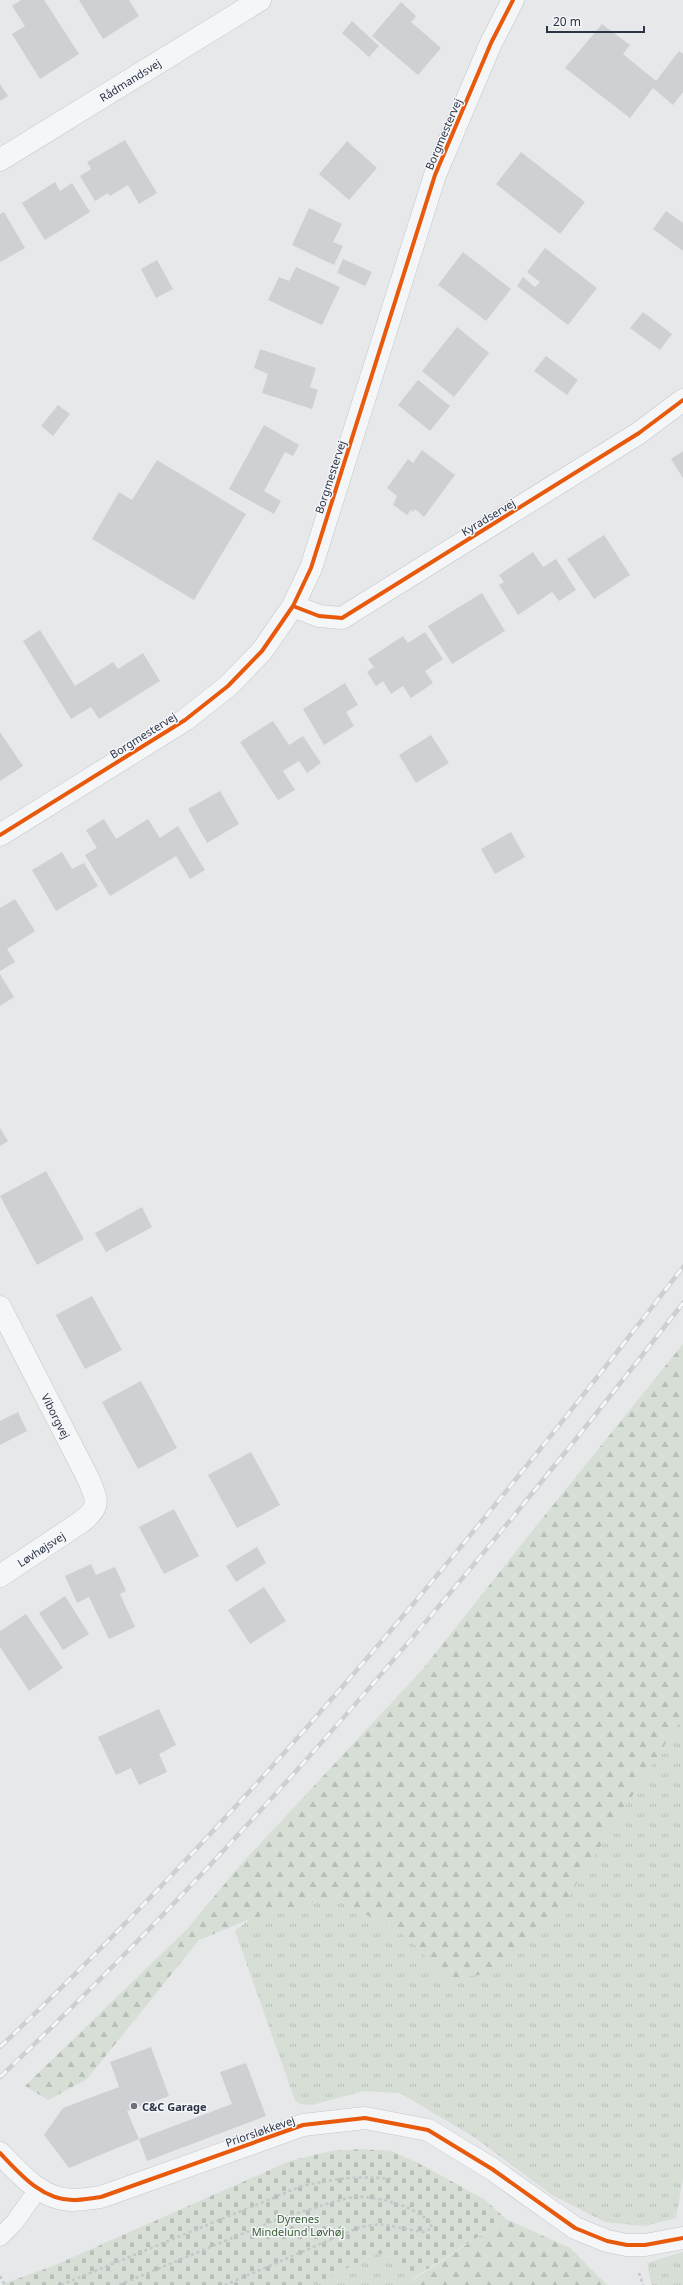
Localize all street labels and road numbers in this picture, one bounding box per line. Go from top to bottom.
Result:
street label: Rådmandsvej [96,55,164,105]
street label: Borgmestervej [421,96,465,172]
street label: Borgmestervej [311,438,349,516]
street label: Kyradservej [458,495,518,539]
street label: Borgmestervej [107,708,179,762]
street label: Viborgvej [38,1391,74,1441]
street label: Løvhøjsvej [14,1528,68,1570]
street label: Priorsløkkevej [223,2112,297,2150]

